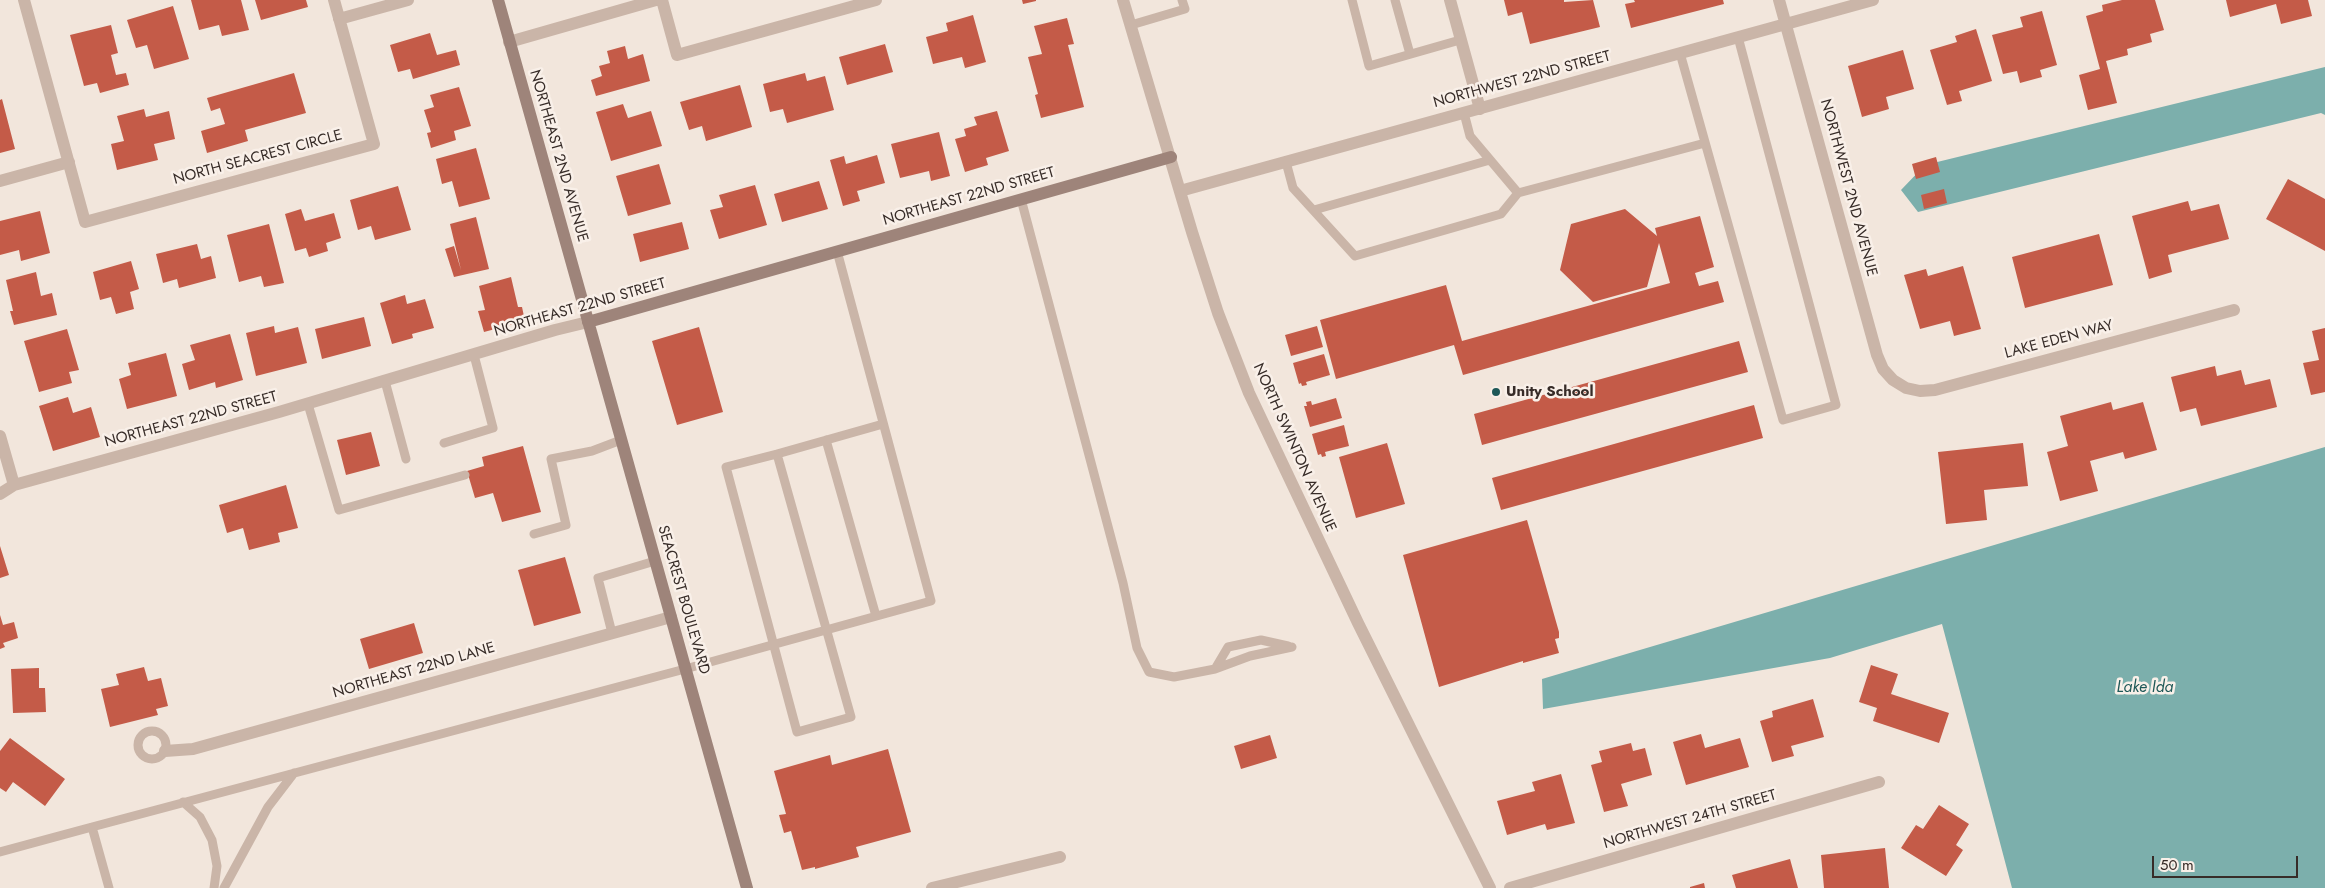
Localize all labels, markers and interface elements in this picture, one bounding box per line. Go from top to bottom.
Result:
street label: NORTHWEST 22ND STREET [1431,48,1613,112]
street label: NORTHEAST 2ND AVENUE [525,68,591,244]
street label: NORTHWEST 2ND AVENUE [1816,97,1880,279]
street label: NORTH SEACREST CIRCLE [172,127,344,189]
street label: NORTHEAST 22ND STREET [881,164,1057,230]
street label: NORTHEAST 22ND STREET [492,275,668,341]
street label: LAKE EDEN WAY [2003,317,2115,363]
street label: NORTH SWINTON AVENUE [1249,361,1339,535]
place label: Unity School [1506,383,1593,401]
marker: Unity School [1490,386,1502,398]
street label: NORTHEAST 22ND STREET [103,388,279,452]
street label: SEACREST BOULEVARD [653,523,713,677]
street label: NORTHEAST 22ND LANE [331,639,497,703]
water label: Lake Ida [2117,678,2173,698]
street label: NORTHWEST 24TH STREET [1602,787,1778,853]
scale bar [2155,846,2301,878]
text: 50 m [2160,854,2194,876]

